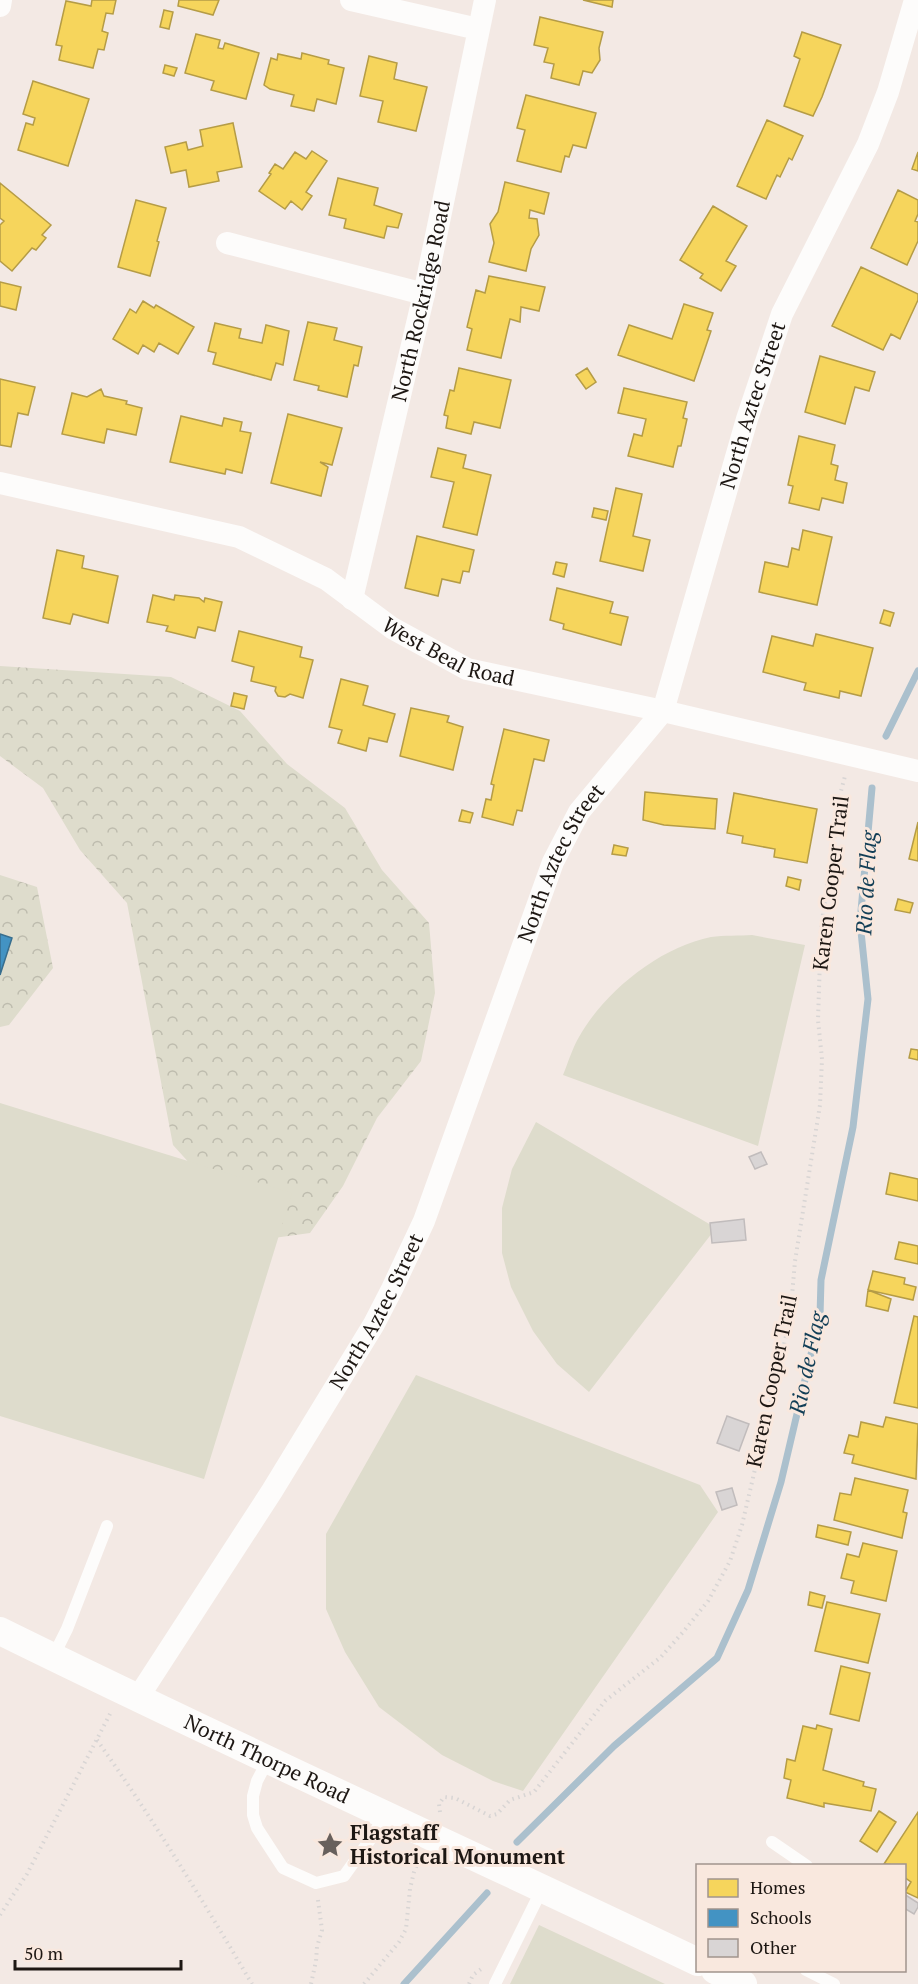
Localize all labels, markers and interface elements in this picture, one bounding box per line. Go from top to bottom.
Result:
street label: North Rockridge Road [384,197,456,404]
street label: North Aztec Street [713,318,792,492]
street label: West Beal Road [377,610,518,692]
street label: North Aztec Street [510,777,610,946]
street label: Karen Cooper Trail [805,794,855,972]
water label: Rio de Flag [848,829,883,937]
street label: North Aztec Street [322,1228,429,1394]
street label: Karen Cooper Trail [739,1292,803,1470]
water label: Rio de Flag [781,1308,832,1418]
street label: North Thorpe Road [180,1707,355,1809]
place label: Flagstaff Historical Monument [350,1818,566,1870]
place icon: Flagstaff Historical Monument [315,1830,345,1860]
legend [696,1864,906,1972]
text: Homes [750,1875,805,1899]
text: Schools [750,1905,812,1929]
scale bar [15,1933,182,1971]
text: Other [750,1935,797,1959]
text: 50 m [24,1941,64,1965]

